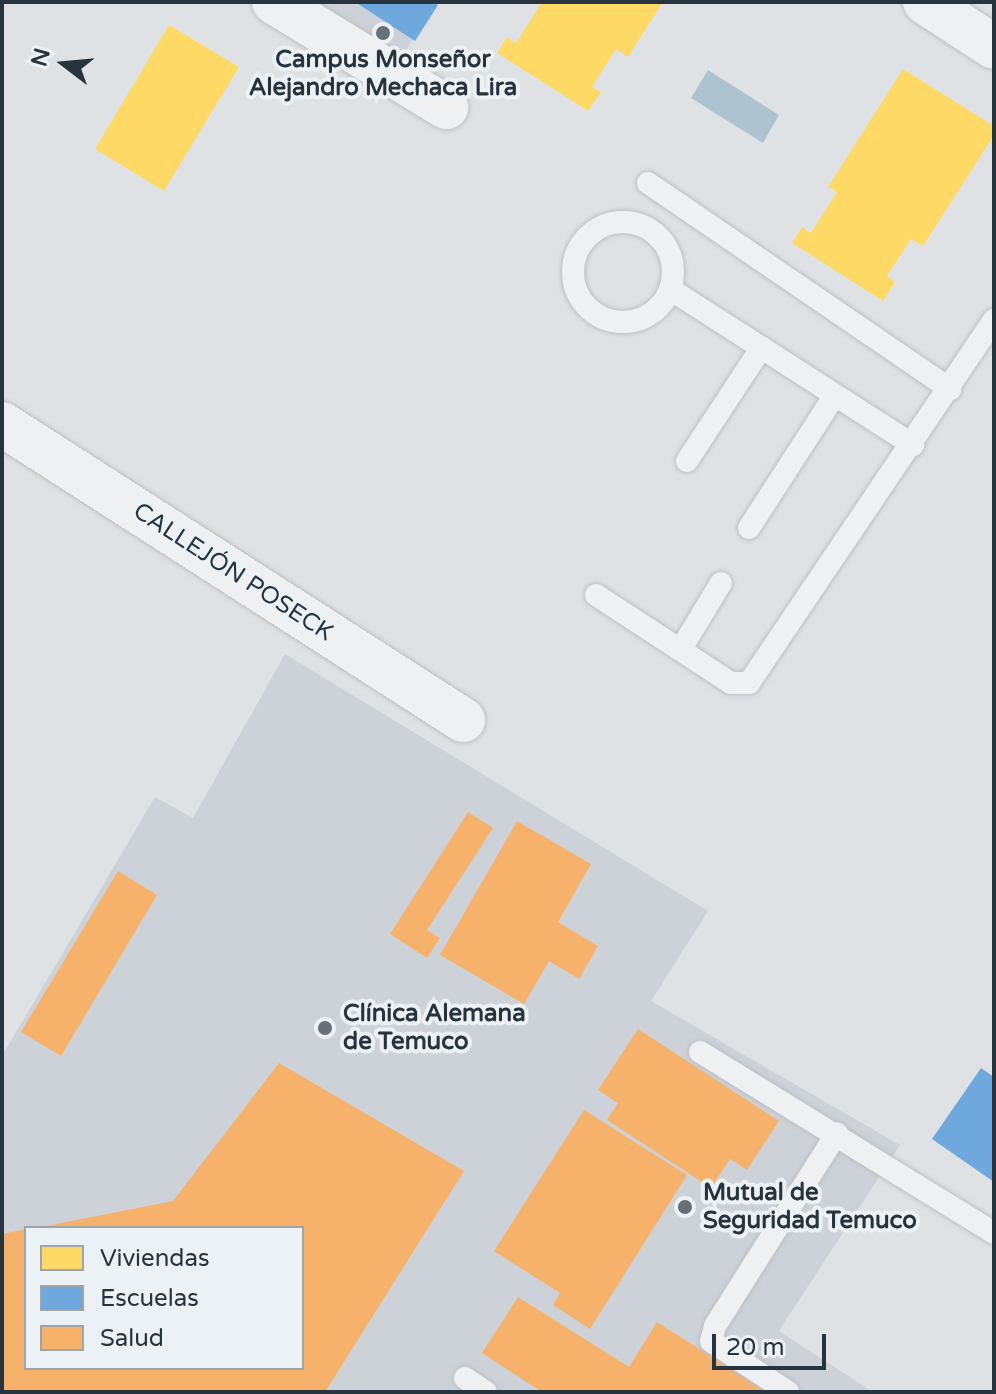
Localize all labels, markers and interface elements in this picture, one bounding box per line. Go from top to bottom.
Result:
north arrow [24,24,104,104]
marker: Campus Monseñor Alejandro Mechaca Lira [374,24,392,42]
text: N [26,45,56,69]
place label: Campus Monseñor Alejandro Mechaca Lira [249,46,517,102]
street label: CALLEJÓN POSECK [128,497,338,647]
place label: Clínica Alemana de Temuco [343,1000,526,1056]
marker: Clínica Alemana de Temuco [314,1017,336,1039]
place label: Mutual de Seguridad Temuco [703,1179,917,1235]
marker: Mutual de Seguridad Temuco [674,1196,696,1218]
legend [24,1226,304,1370]
text: Viviendas [100,1244,209,1273]
text: Escuelas [100,1284,199,1313]
scale bar [716,1318,830,1368]
text: Salud [100,1324,164,1353]
text: 20 m [726,1333,784,1362]

